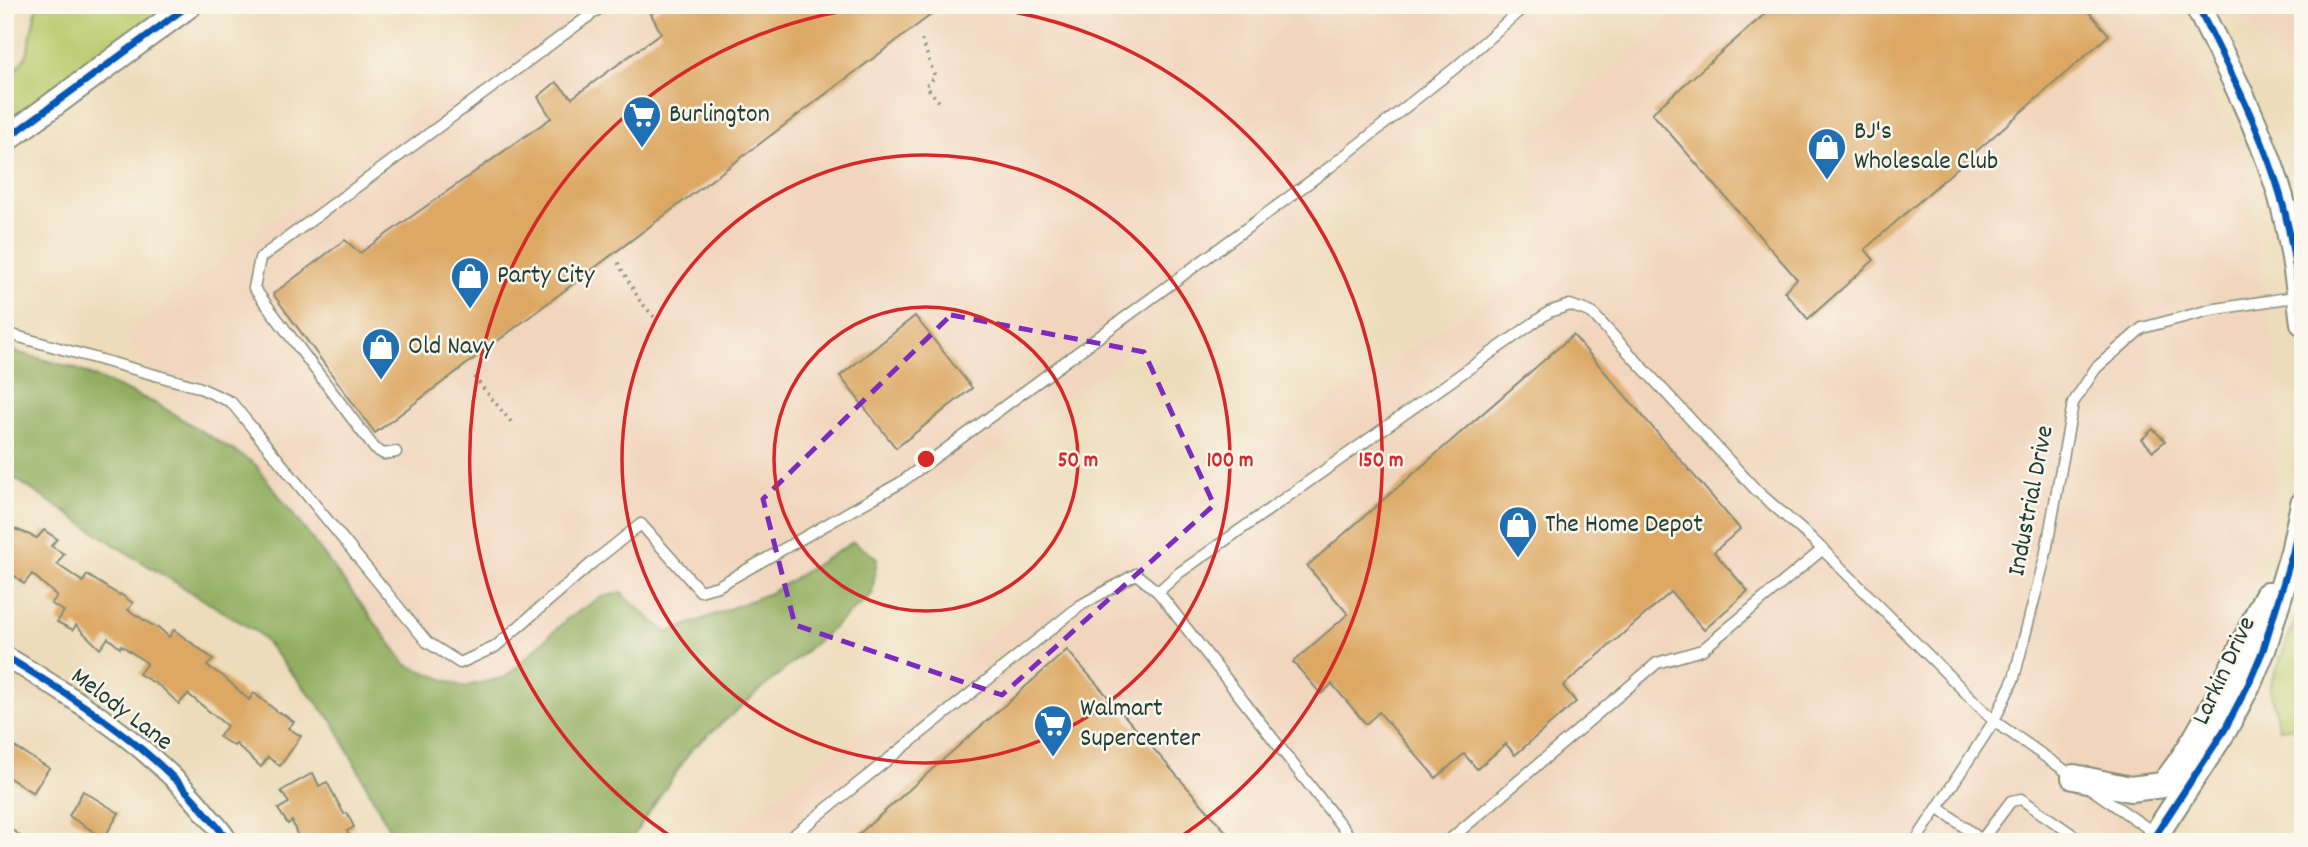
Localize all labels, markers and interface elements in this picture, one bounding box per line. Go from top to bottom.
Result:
supermarket icon: Burlington [621,94,663,149]
place label: Burlington [669,97,770,134]
place label: BJ's Wholesale Club [1854,114,1998,181]
shop icon: BJ's Wholesale Club [1806,126,1848,181]
shop icon: Party City [449,255,491,310]
place label: Party City [497,258,595,295]
shop icon: Old Navy [360,326,402,381]
place label: Old Navy [408,329,494,366]
street label: Industrial Drive [1999,422,2065,580]
centre of rings [914,447,938,471]
text: 50 m [1058,447,1098,477]
text: 100 m [1207,447,1253,477]
text: 150 m [1358,447,1404,477]
shop icon: The Home Depot [1497,504,1539,559]
place label: The Home Depot [1545,507,1703,544]
street label: Larkin Drive [2184,611,2266,731]
street label: Melody Lane [62,659,180,761]
place label: Walmart Supercenter [1080,691,1201,758]
supermarket icon: Walmart Supercenter [1032,703,1074,758]

